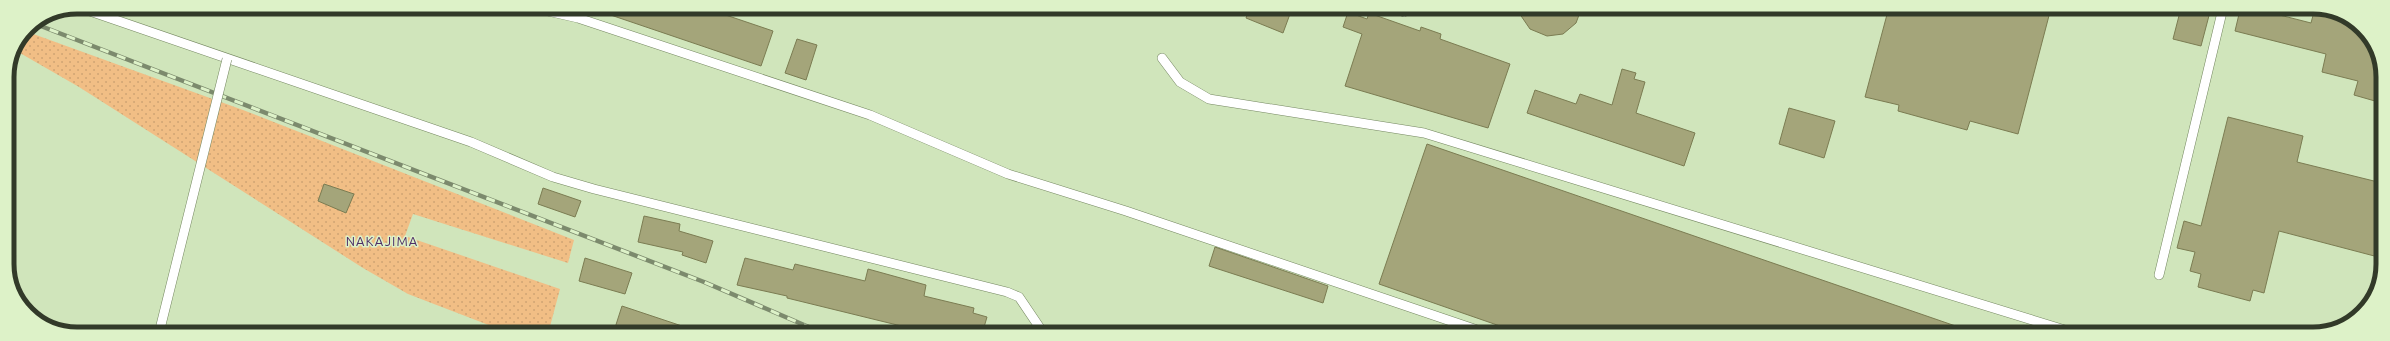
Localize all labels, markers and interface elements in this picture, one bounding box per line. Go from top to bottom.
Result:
district label: NAKAJIMA [346,234,418,248]

